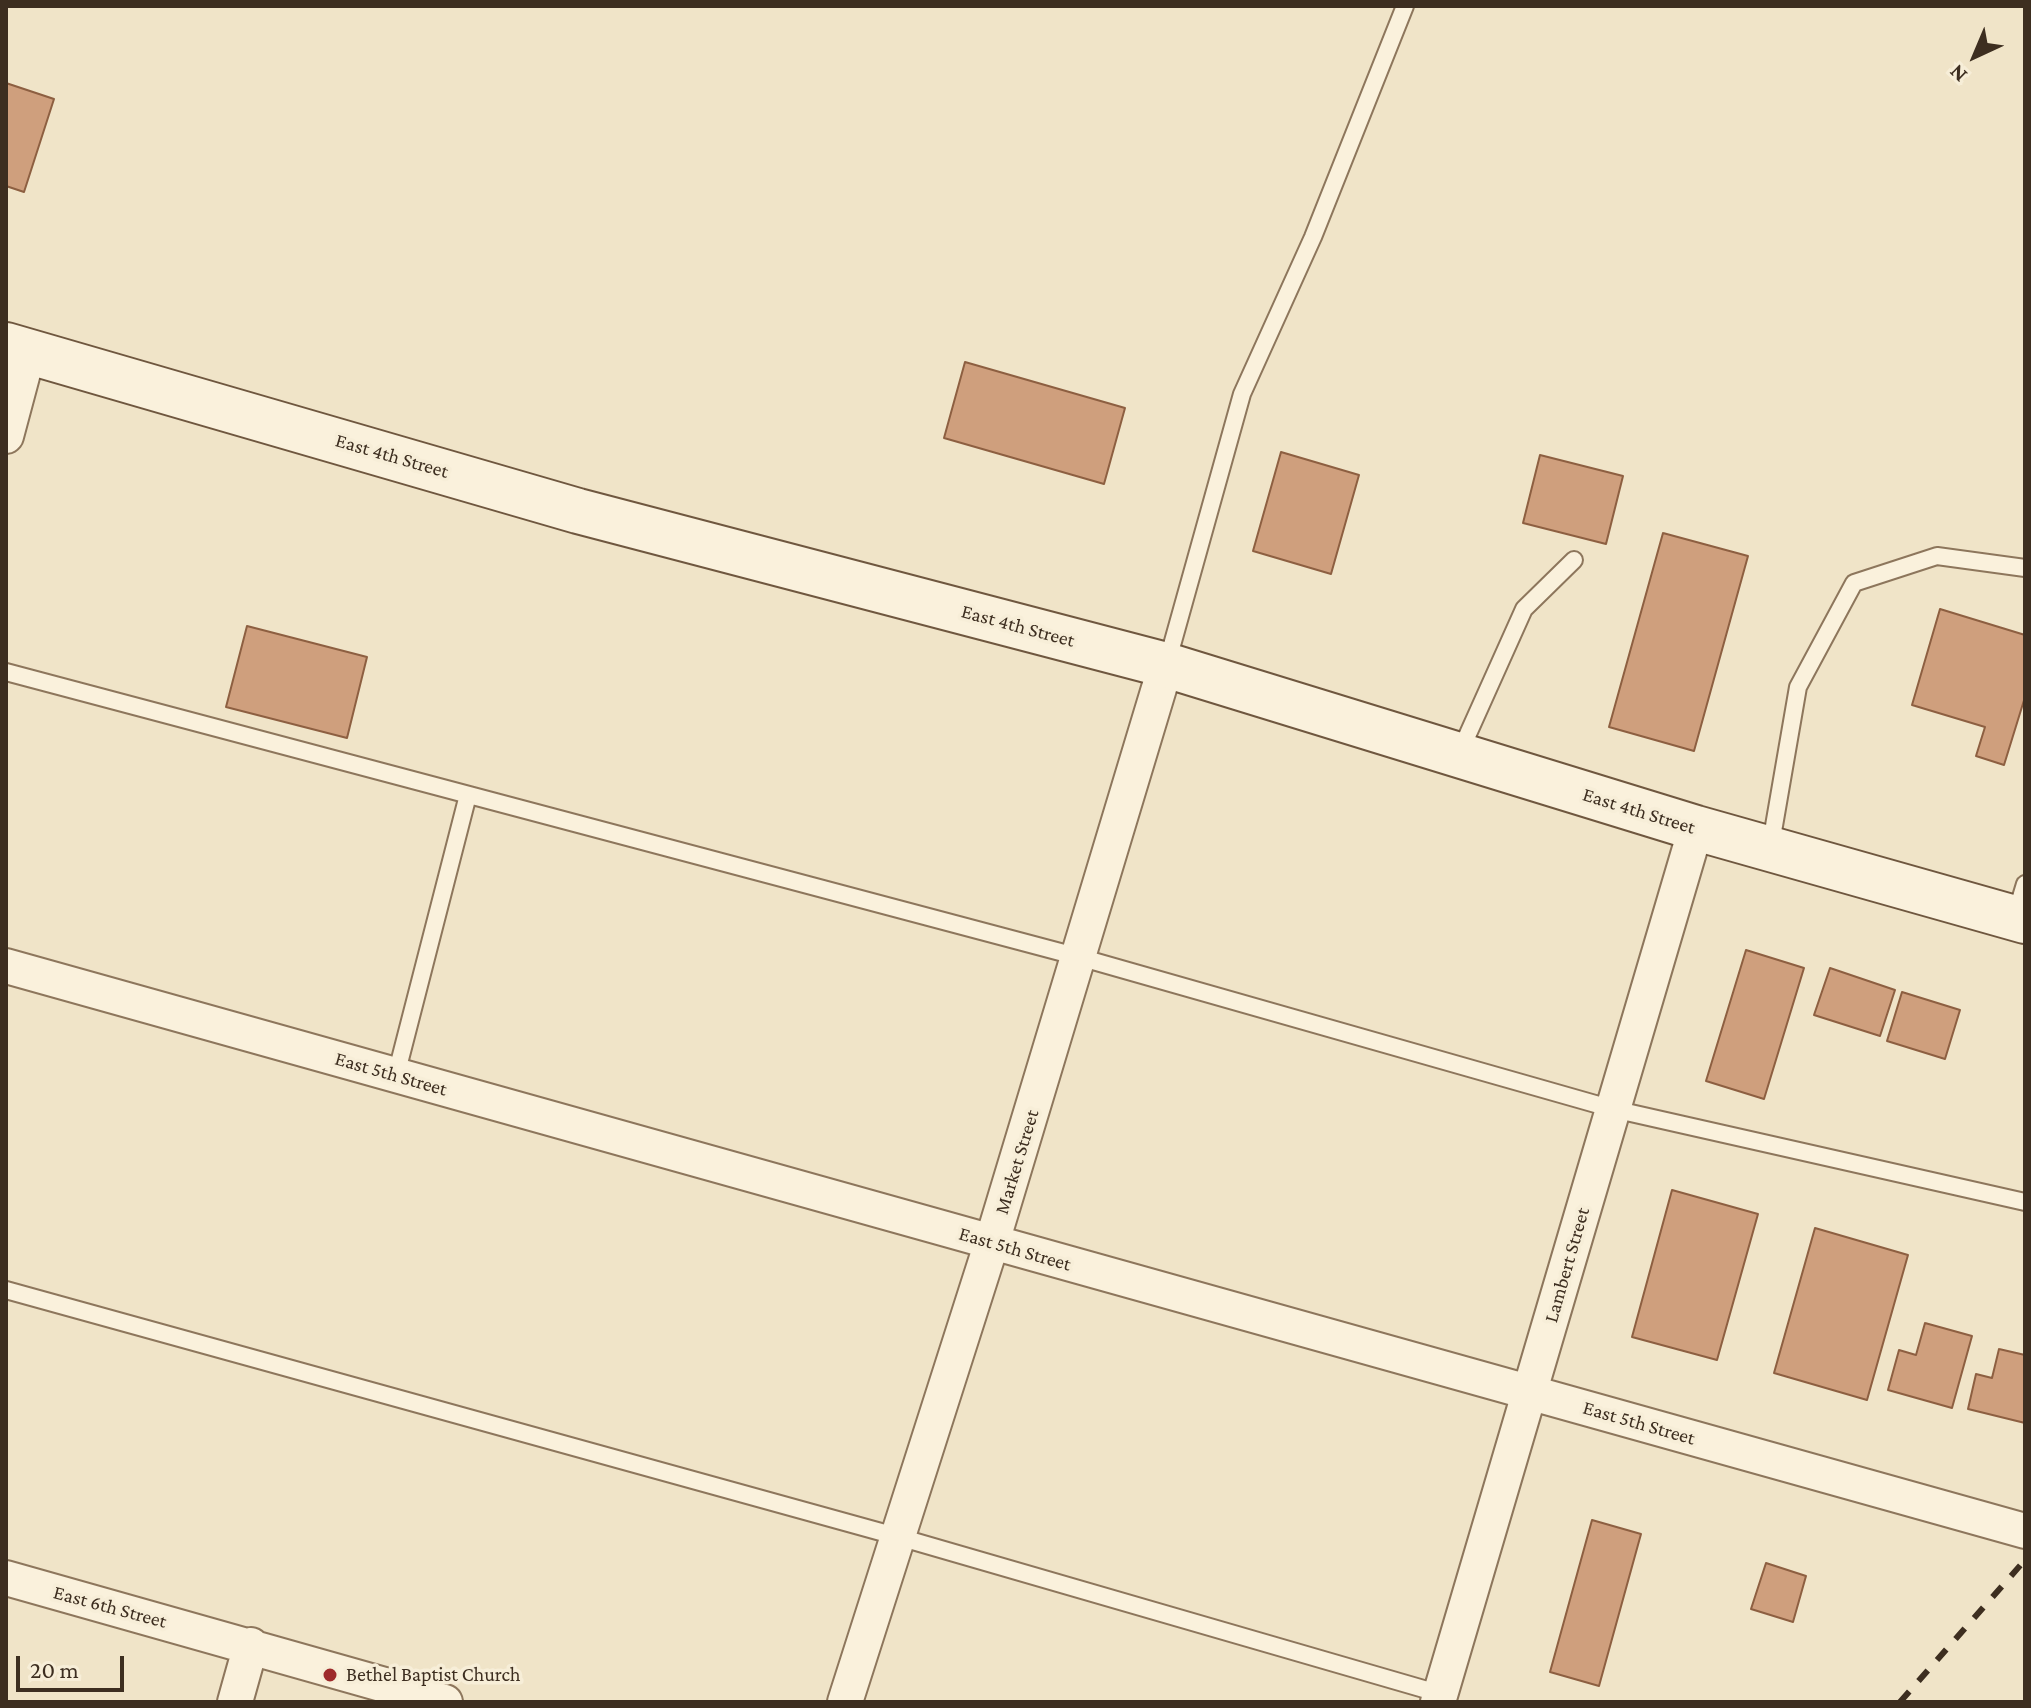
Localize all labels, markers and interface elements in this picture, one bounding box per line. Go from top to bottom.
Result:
north arrow [1935,16,2015,96]
text: N [1944,59,1972,88]
street label: East 4th Street [333,428,451,484]
street label: East 4th Street [959,599,1077,653]
street label: East 4th Street [1580,782,1698,840]
street label: East 5th Street [332,1047,450,1101]
street label: Market Street [990,1107,1044,1217]
street label: Lambert Street [1539,1205,1595,1325]
street label: East 5th Street [956,1222,1074,1276]
street label: East 5th Street [1580,1396,1698,1450]
street label: East 6th Street [51,1580,169,1634]
scale bar [20,1640,128,1690]
text: 20 m [30,1656,79,1683]
place label: Bethel Baptist Church [346,1663,520,1687]
marker: Bethel Baptist Church [321,1666,339,1684]

